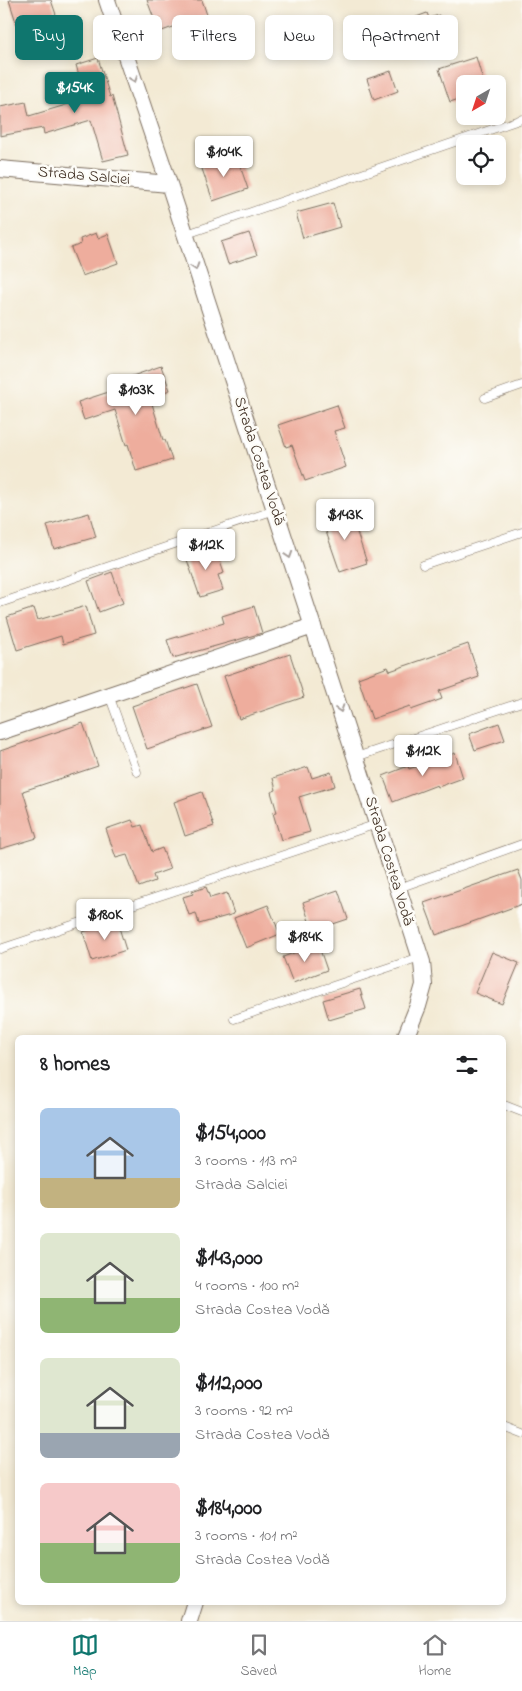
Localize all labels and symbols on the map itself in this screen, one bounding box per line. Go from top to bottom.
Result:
pin: $154K [40,72,110,114]
one-way arrow [128,75,138,83]
north arrow [456,75,506,125]
pin: $104K [189,136,259,178]
street label: Strada Salciei [37,160,131,192]
one-way arrow [189,262,199,271]
pin: $103K [101,374,171,416]
street label: Strada Costea Vodă [227,393,291,529]
pin: $143K [310,498,380,541]
pin: $112K [171,528,241,571]
one-way arrow [284,550,294,558]
one-way arrow [334,704,344,713]
pin: $112K [388,734,458,777]
street label: Strada Costea Vodă [358,793,420,929]
pin: $180K [70,898,140,941]
pin: $184K [270,920,340,963]

